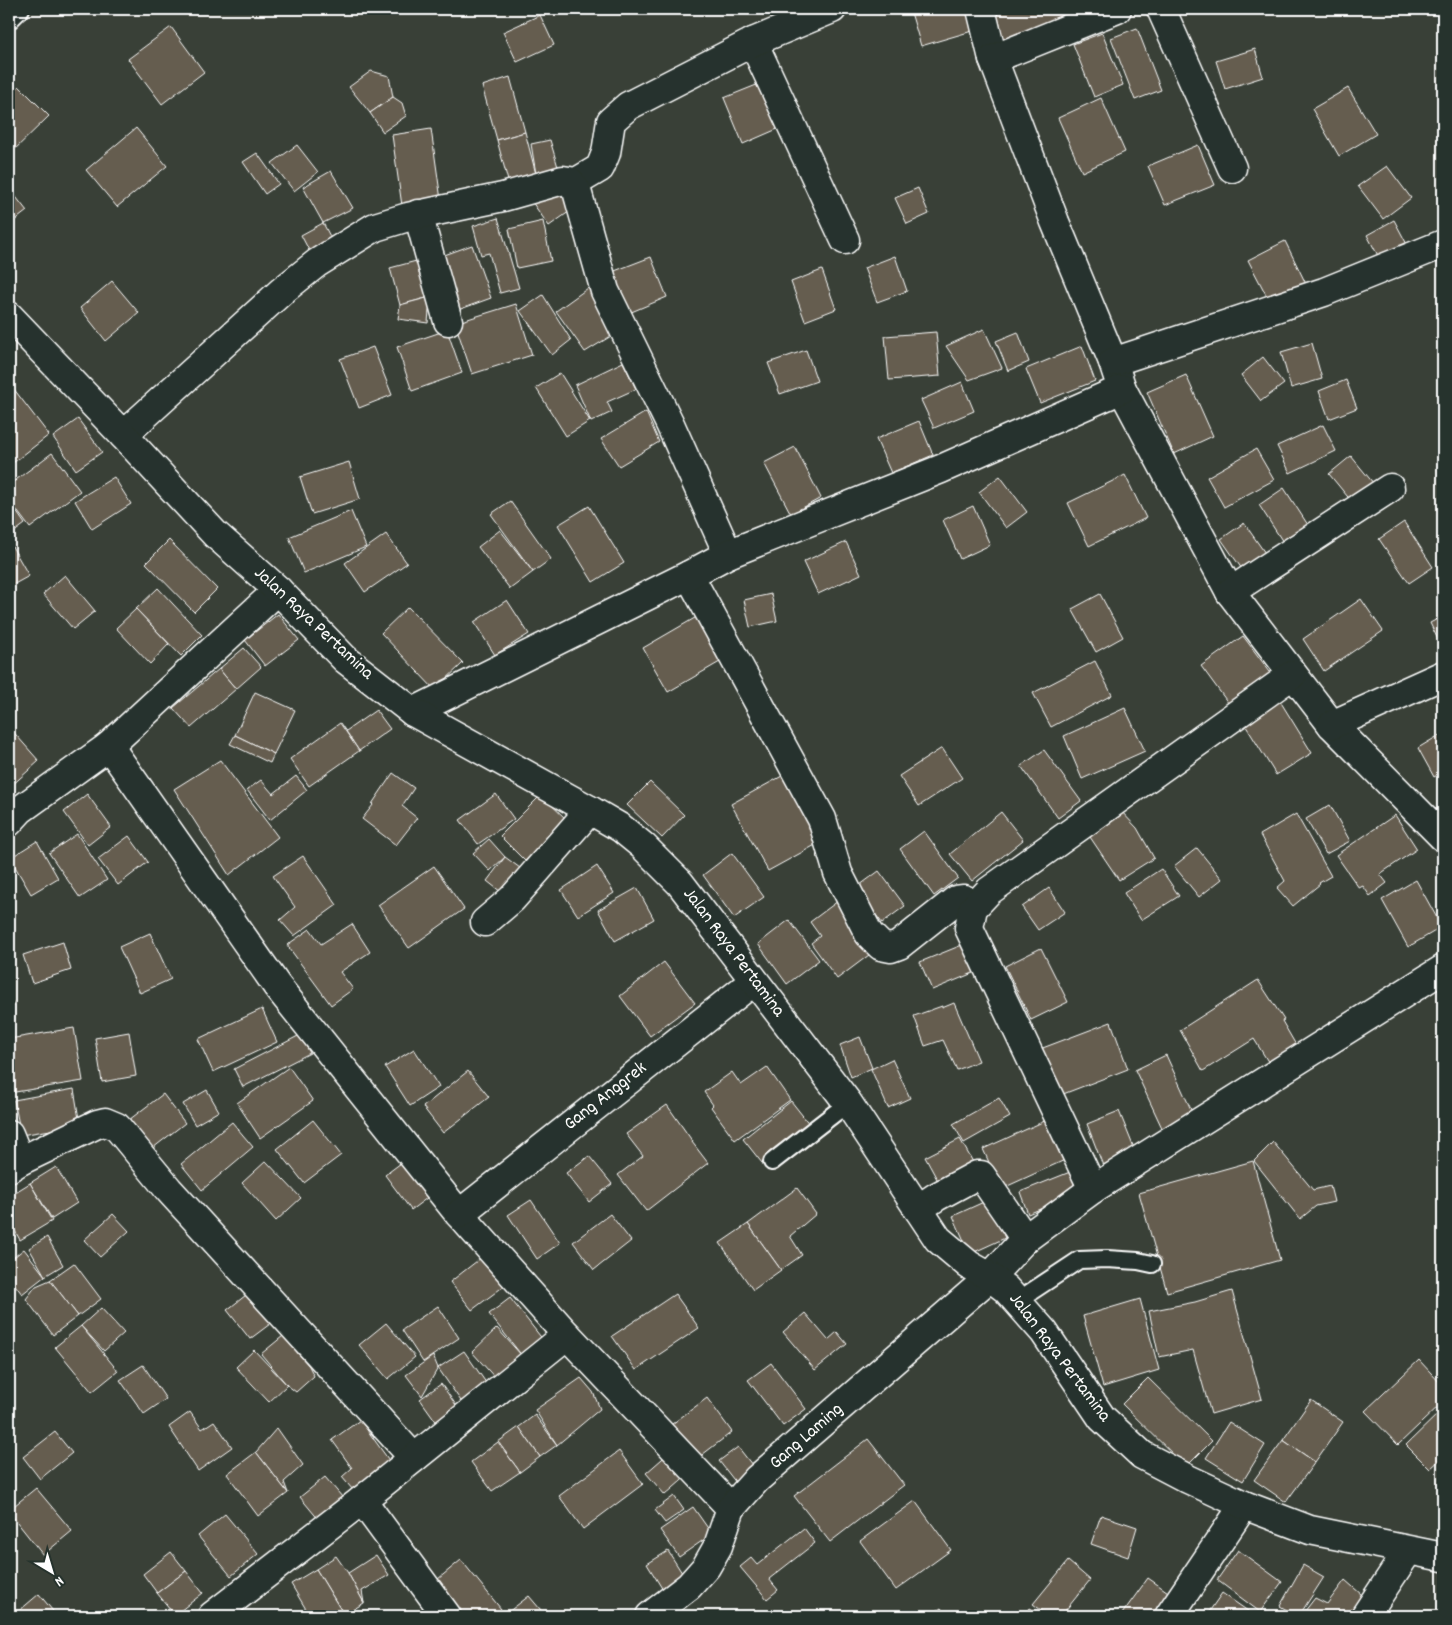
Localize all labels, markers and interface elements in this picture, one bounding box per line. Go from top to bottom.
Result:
street label: Jalan Raya Pertamina [247,561,380,688]
street label: Jalan Raya Pertamina [675,883,791,1024]
street label: Gang Anggrek [559,1056,653,1138]
street label: Jalan Raya Pertamina [1001,1288,1117,1429]
street label: Gang Laming [764,1397,850,1477]
north arrow [28,1548,78,1598]
text: N [50,1571,68,1591]

